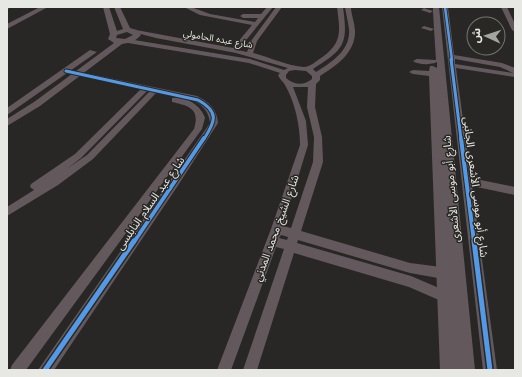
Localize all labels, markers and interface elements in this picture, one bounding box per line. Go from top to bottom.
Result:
north arrow [466,16,506,56]
street label: شارع عبده الحامولي [182,28,254,52]
text: ش [470,28,483,43]
street label: شارع أبو موسى الأشعرى الجانبى [459,116,491,259]
street label: شارع أبو موسى الأشعرى [440,135,464,243]
street label: شارع عبد السلام النابلسى [113,154,189,253]
street label: شارع الشيخ محمد المدني [251,173,304,284]

